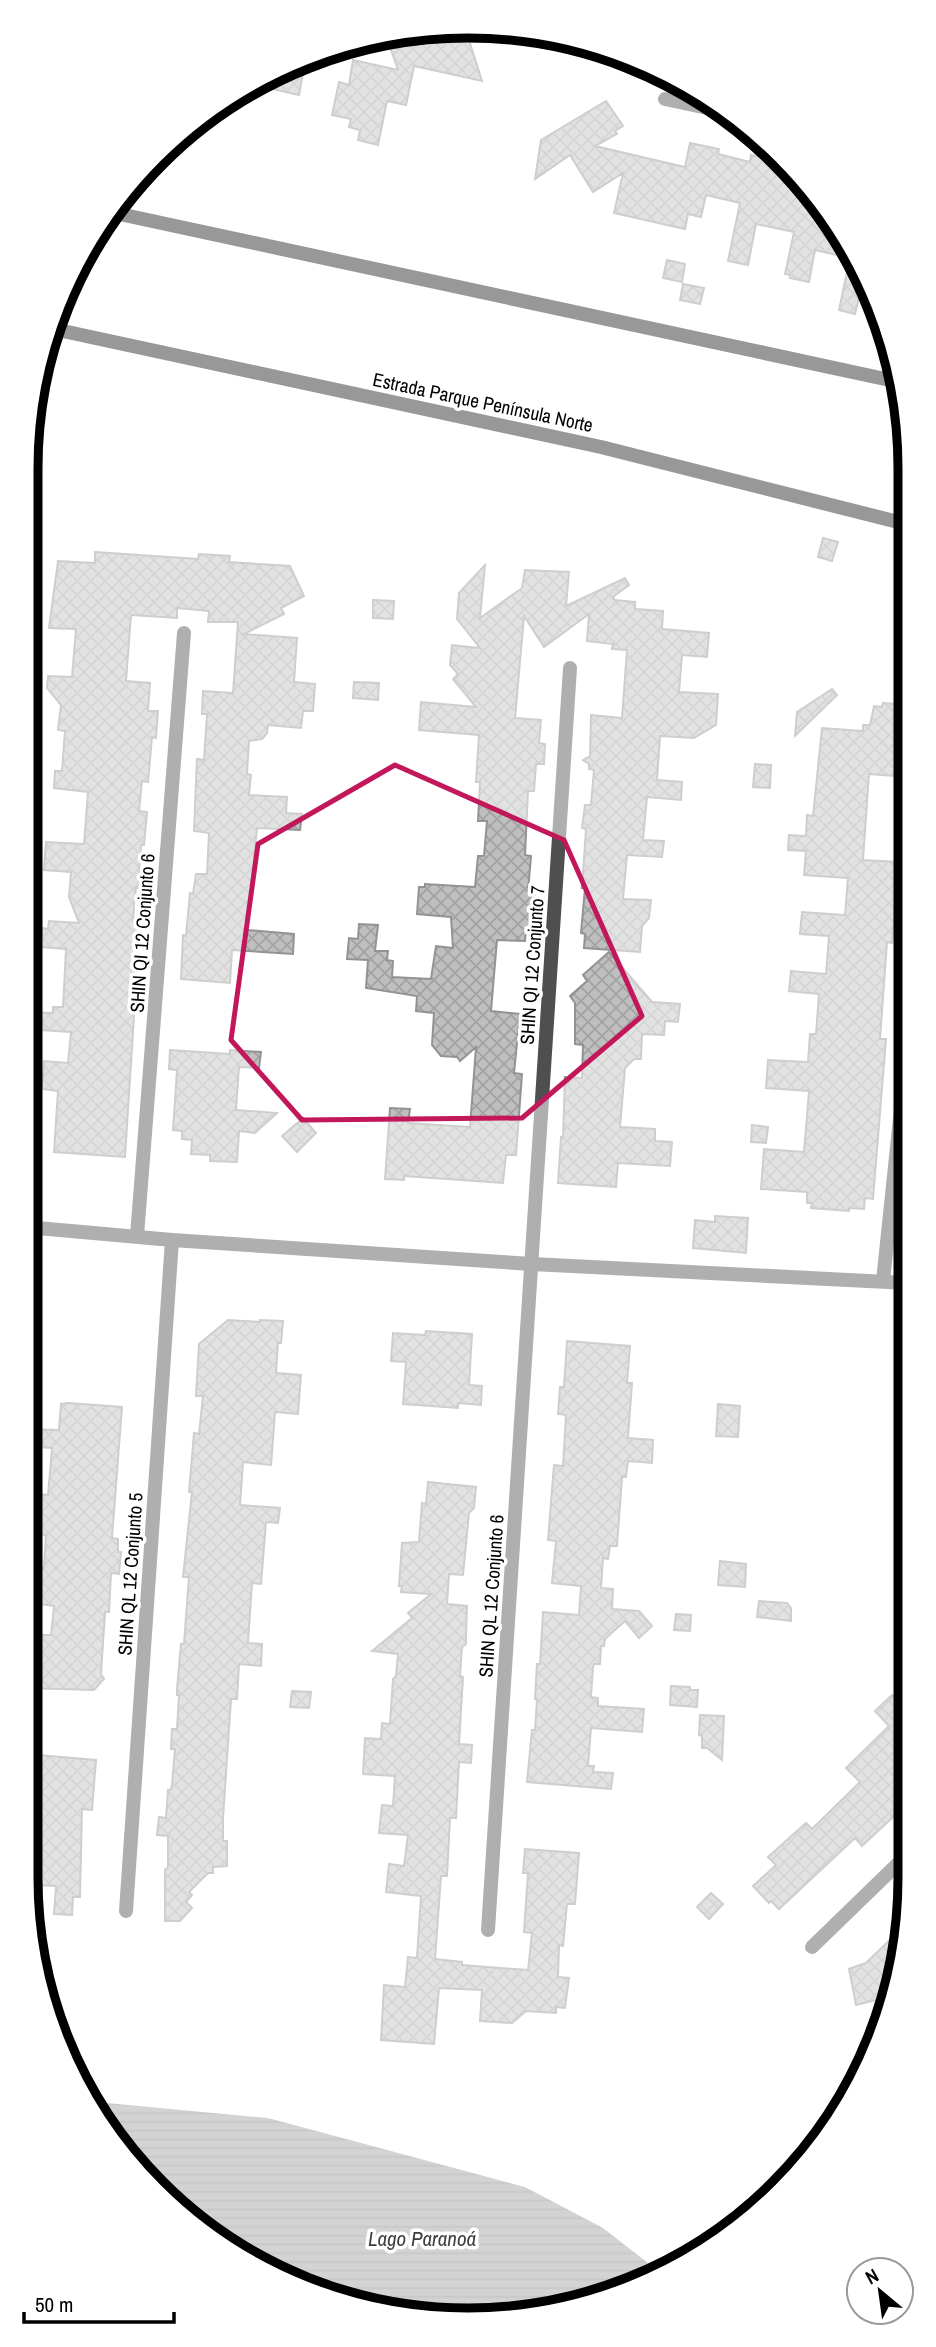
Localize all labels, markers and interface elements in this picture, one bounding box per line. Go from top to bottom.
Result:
street label: Estrada Parque Península Norte [371,366,595,438]
street label: SHIN QI 12 Conjunto 6 [123,853,161,1013]
street label: SHIN QI 12 Conjunto 7 [513,884,551,1045]
street label: SHIN QL 12 Conjunto 5 [111,1491,149,1656]
street label: SHIN QL 12 Conjunto 6 [472,1514,510,1678]
water label: Lago Paranoá [368,2224,476,2253]
north arrow [845,2256,915,2326]
text: N [861,2262,883,2290]
scale bar [24,2280,175,2324]
text: 50 m [35,2290,73,2319]

